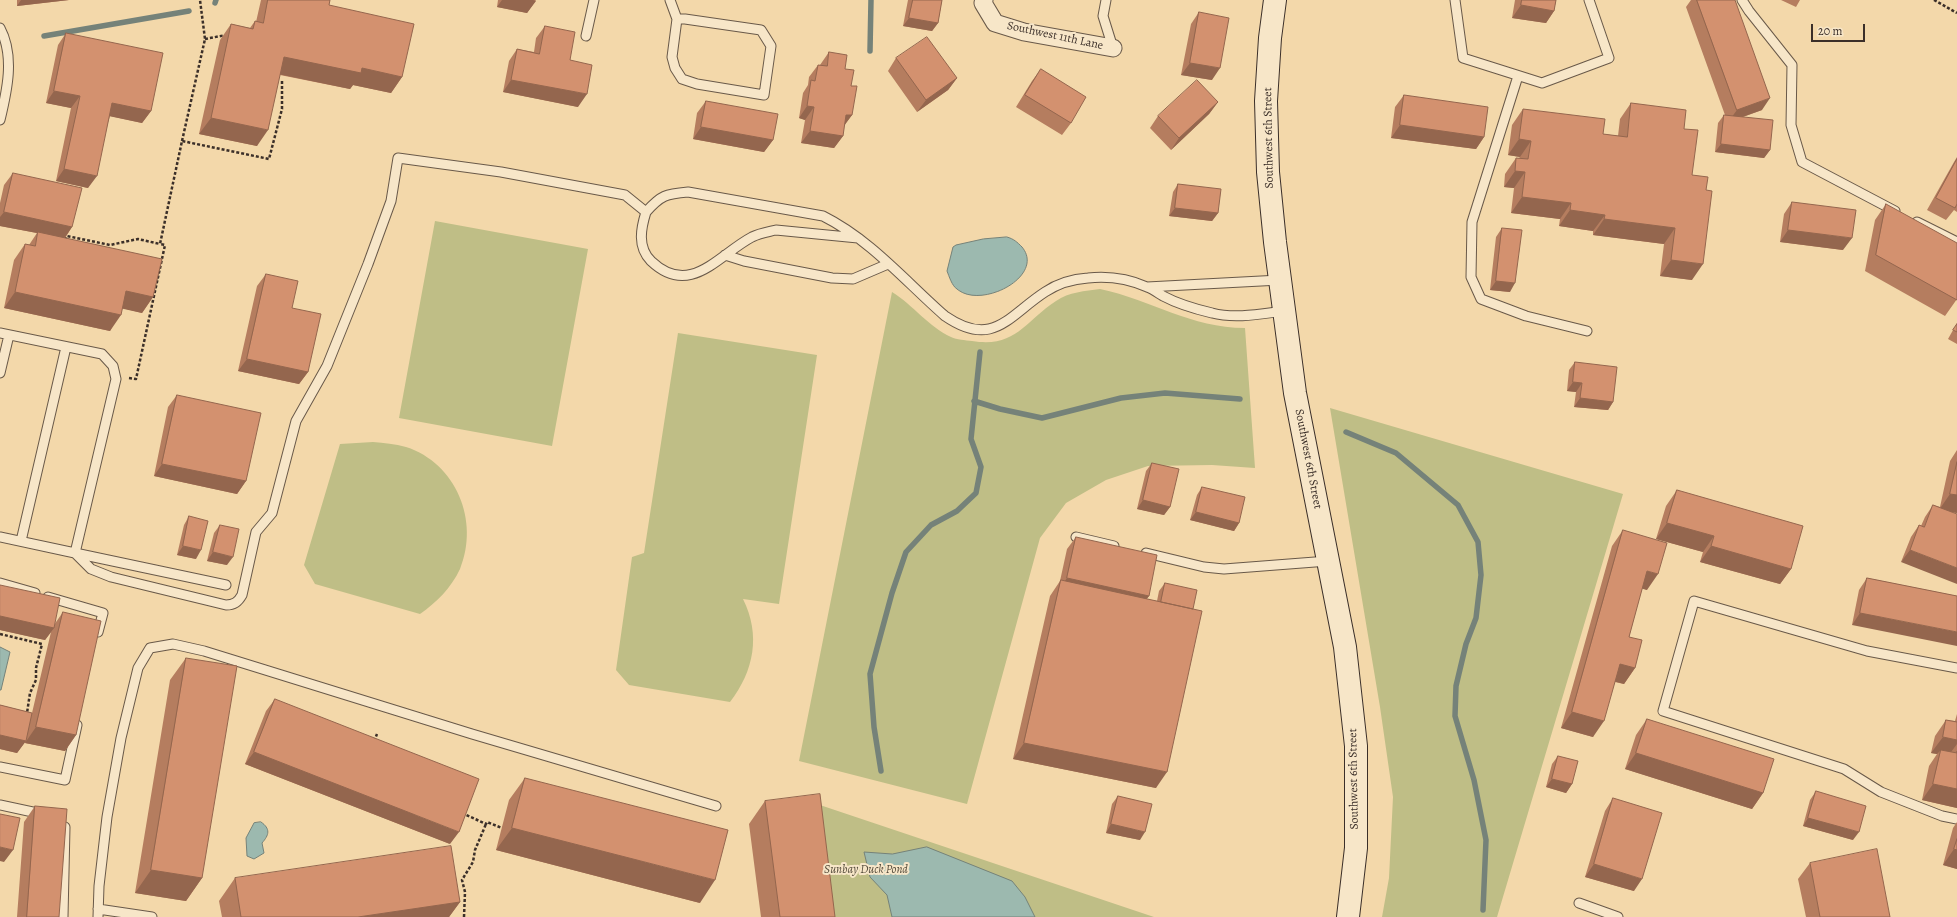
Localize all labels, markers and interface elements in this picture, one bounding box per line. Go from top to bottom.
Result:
scale bar [1813,16,1867,42]
street label: Southwest 11th Lane [1006,19,1104,53]
text: 20 m [1818,23,1842,39]
street label: Southwest 6th Street [1261,87,1277,189]
street label: Southwest 6th Street [1291,408,1325,510]
street label: Southwest 6th Street [1346,728,1362,830]
park label: Sunbay Duck Pond [824,863,908,877]

